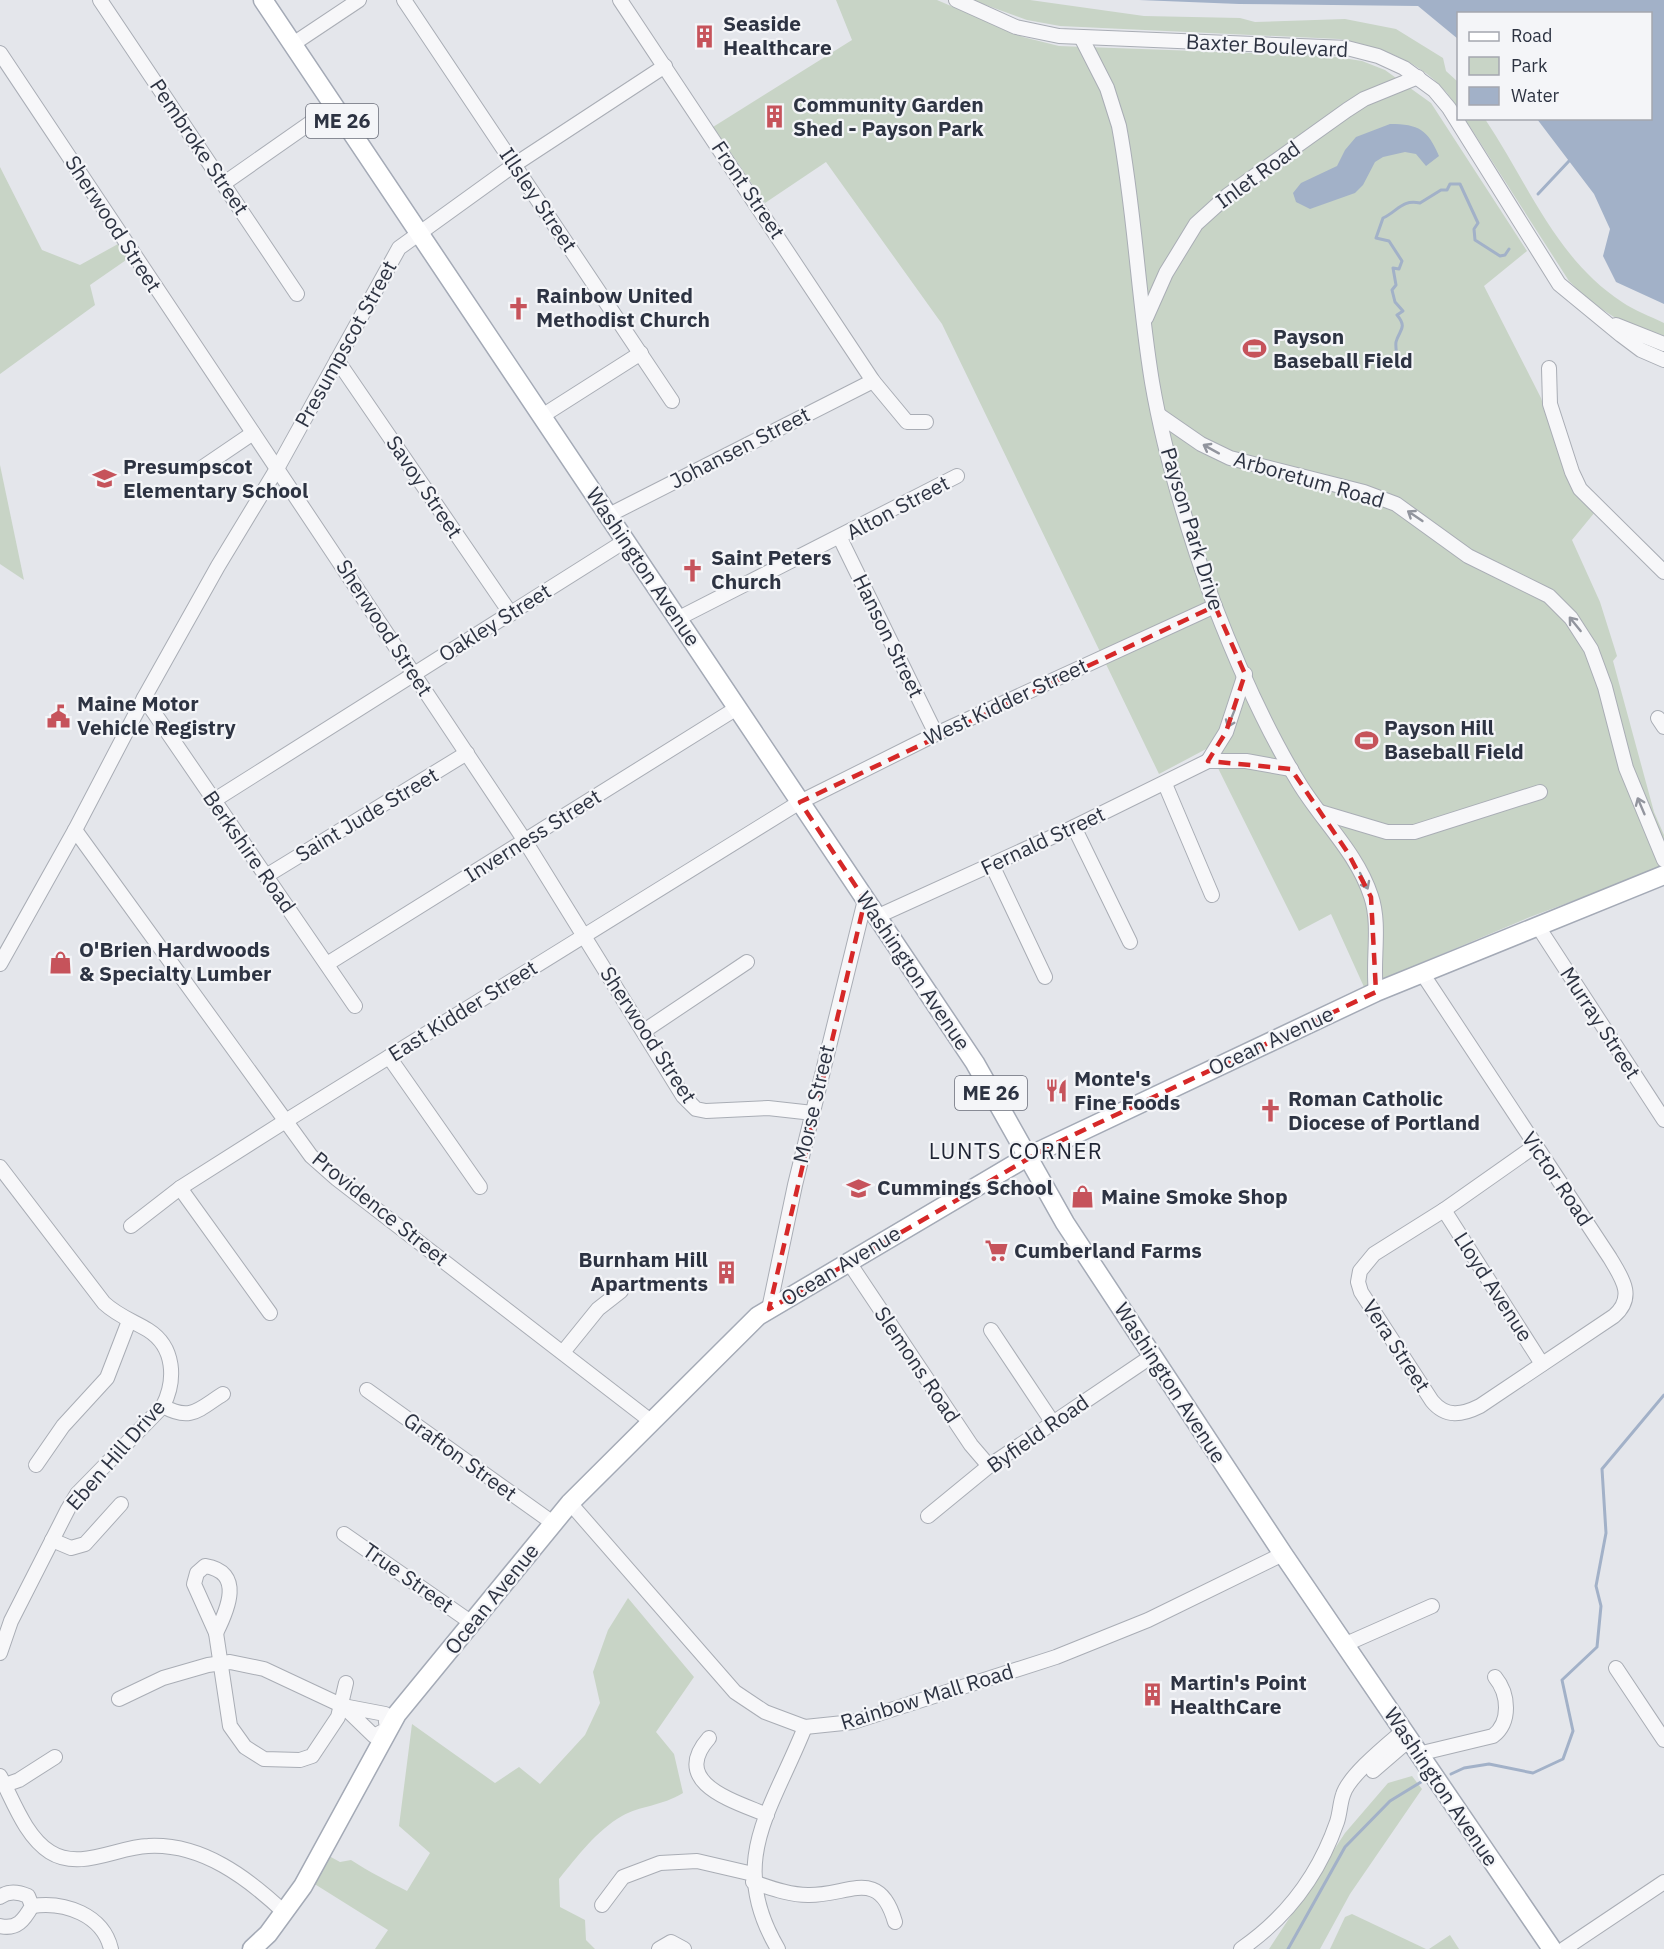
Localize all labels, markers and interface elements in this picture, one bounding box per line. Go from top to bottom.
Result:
place label: Seaside Healthcare [723,9,832,61]
legend [1457,12,1652,120]
building icon: Seaside Healthcare [692,23,718,49]
text: Road [1511,24,1552,47]
street label: Baxter Boulevard [1185,27,1349,63]
text: Park [1511,54,1548,77]
street label: Pembroke Street [144,73,256,220]
text: Water [1511,84,1560,107]
place label: Community Garden Shed - Payson Park [793,90,985,142]
road number: ME 26 [306,104,378,138]
building icon: Community Garden Shed - Payson Park [762,104,788,130]
street label: Inlet Road [1209,134,1305,214]
street label: Front Street [706,135,792,244]
street label: Illsley Street [494,142,584,257]
street label: Sherwood Street [59,150,169,297]
street label: Presumpscot Street [288,255,403,432]
place label: Rainbow United Methodist Church [536,281,710,333]
church icon: Rainbow United Methodist Church [505,295,531,321]
place label: Payson Baseball Field [1273,322,1413,374]
sports icon: Payson Baseball Field [1242,336,1268,362]
street label: Johansen Street [665,400,814,494]
street label: Savoy Street [380,430,469,543]
one-way arrow [1203,443,1220,455]
street label: Payson Park Drive [1155,444,1231,614]
street label: Arboretum Road [1231,444,1388,514]
place label: Presumpscot Elementary School [123,452,308,504]
school or university icon: Presumpscot Elementary School [92,466,118,492]
street label: Alton Street [841,468,954,546]
street label: Washington Avenue [580,481,707,651]
one-way arrow [1407,510,1424,522]
place label: Saint Peters Church [711,543,832,595]
street label: Sherwood Street [330,554,440,701]
church icon: Saint Peters Church [680,557,706,583]
street label: Hanson Street [847,569,931,702]
street label: Oakley Street [433,577,556,668]
one-way arrow [1568,616,1581,632]
street label: West Kidder Street [919,651,1092,751]
place label: Maine Motor Vehicle Registry [77,689,237,741]
public building icon: Maine Motor Vehicle Registry [46,703,72,729]
one-way arrow [1225,710,1236,728]
place label: Payson Hill Baseball Field [1384,713,1524,765]
sports icon: Payson Hill Baseball Field [1353,727,1379,753]
street label: Saint Jude Street [290,760,443,868]
street label: Inverness Street [459,782,606,888]
street label: Berkshire Road [197,785,302,918]
one-way arrow [1634,797,1645,815]
street label: Fernald Street [976,799,1109,881]
one-way arrow [1359,871,1371,889]
street label: Washington Avenue [850,885,977,1055]
place label: O'Brien Hardwoods & Specialty Lumber [79,935,272,987]
shop icon: O'Brien Hardwoods & Specialty Lumber [48,949,74,975]
street label: East Kidder Street [383,953,542,1067]
street label: Sherwood Street [594,961,704,1108]
street label: Murray Street [1554,961,1648,1084]
street label: Ocean Avenue [1203,999,1338,1081]
street label: Morse Street [786,1042,840,1166]
place label: Monte's Fine Foods [1074,1064,1180,1116]
road number: ME 26 [955,1076,1027,1110]
restaurant icon: Monte's Fine Foods [1043,1078,1069,1104]
place label: Roman Catholic Diocese of Portland [1288,1084,1480,1136]
church icon: Roman Catholic Diocese of Portland [1257,1098,1283,1124]
street label: Victor Road [1516,1126,1600,1231]
district label: LUNTS CORNER [929,1136,1103,1165]
street label: Providence Street [307,1145,455,1272]
place label: Cummings School [877,1173,1053,1201]
school or university icon: Cummings School [846,1175,872,1201]
place label: Maine Smoke Shop [1101,1182,1288,1210]
shop icon: Maine Smoke Shop [1070,1184,1096,1210]
street label: Ocean Avenue [775,1218,906,1312]
street label: Lloyd Avenue [1448,1226,1540,1347]
place label: Cumberland Farms [1014,1236,1202,1264]
supermarket icon: Cumberland Farms [983,1238,1009,1264]
place label: Burnham Hill Apartments [579,1245,708,1297]
building icon: Burnham Hill Apartments [713,1259,739,1285]
street label: Vera Street [1356,1294,1437,1397]
street label: Washington Avenue [1108,1297,1233,1468]
street label: Slemons Road [868,1301,967,1428]
street label: Byfield Road [981,1388,1094,1479]
street label: Eben Hill Drive [59,1393,171,1516]
street label: Grafton Street [398,1406,523,1507]
street label: True Street [358,1536,460,1619]
street label: Ocean Avenue [438,1537,545,1660]
street label: Rainbow Mall Road [837,1656,1017,1736]
place label: Martin's Point HealthCare [1170,1668,1307,1720]
building icon: Martin's Point HealthCare [1139,1682,1165,1708]
street label: Washington Avenue [1378,1701,1505,1871]

